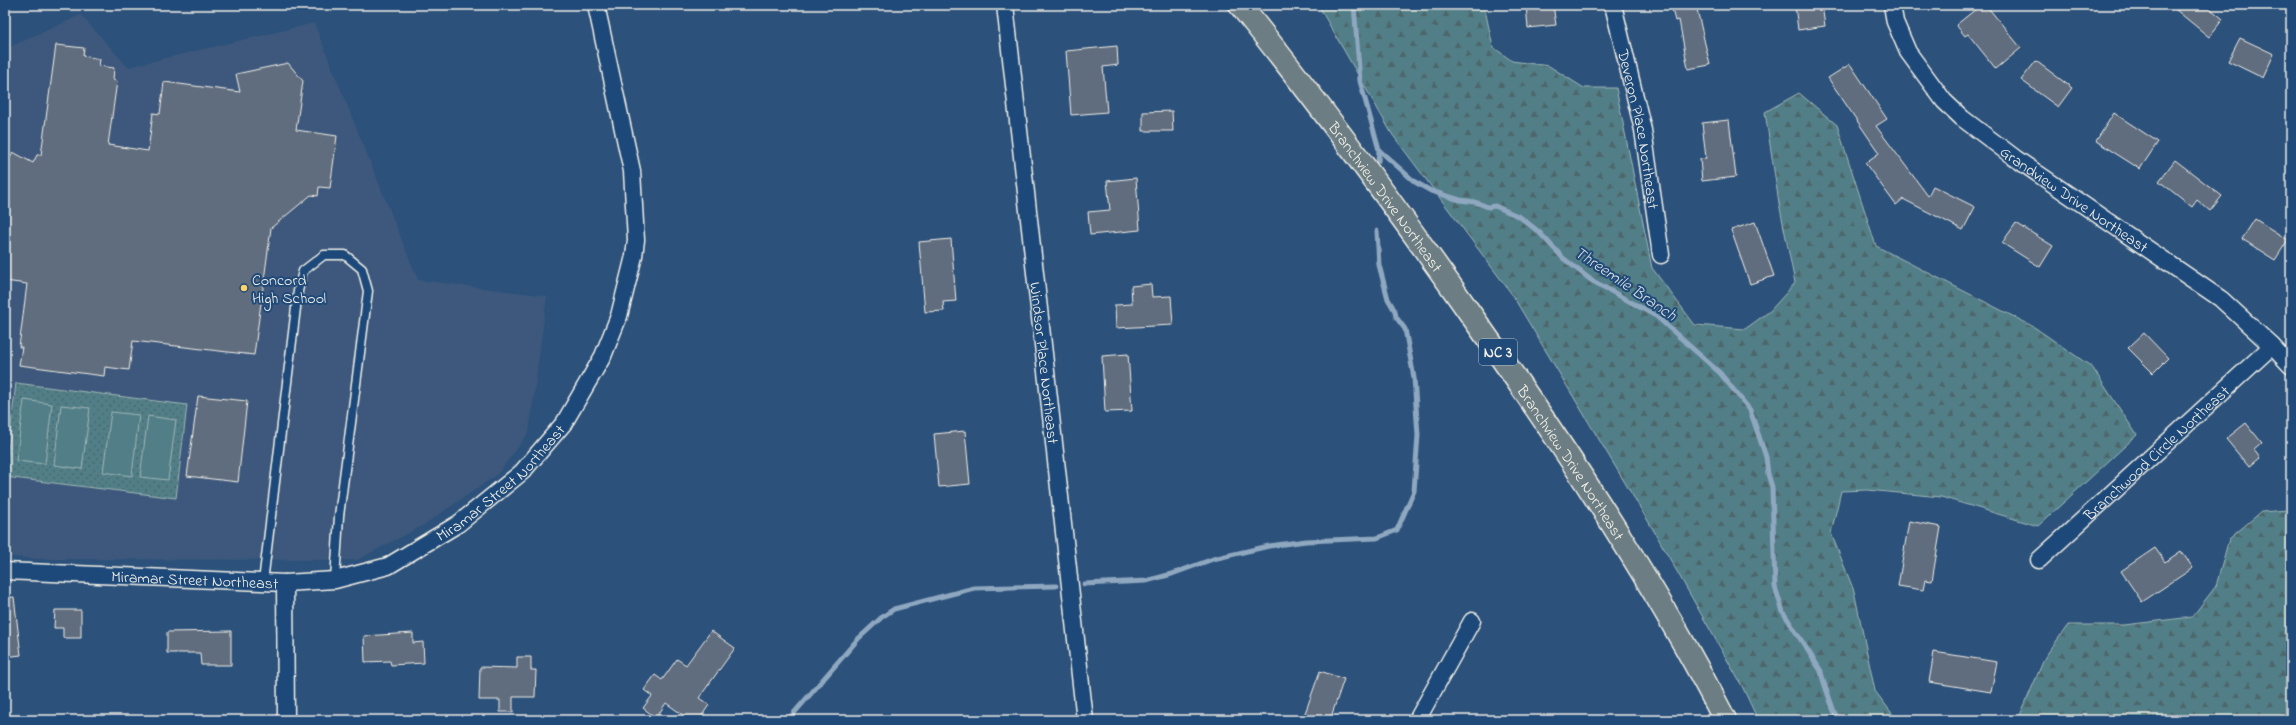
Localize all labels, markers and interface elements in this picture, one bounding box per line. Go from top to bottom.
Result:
street label: Deveron Place Northeast [1610,46,1664,211]
street label: Branchview Drive Northeast [1321,117,1448,279]
street label: Grandview Drive Northeast [1994,141,2153,260]
water label: Threemile Branch [1569,241,1682,328]
place label: Concord High School [252,269,326,311]
street label: Windsor Place Northeast [1022,281,1064,446]
marker: Concord High School [239,283,249,293]
road number: NC 3 [1479,339,1517,365]
street label: Branchview Drive Northeast [1509,380,1630,546]
street label: Branchwood Circle Northeast [2078,380,2236,528]
street label: Miramar Street Northeast [432,419,572,549]
street label: Miramar Street Northeast [111,566,279,597]

